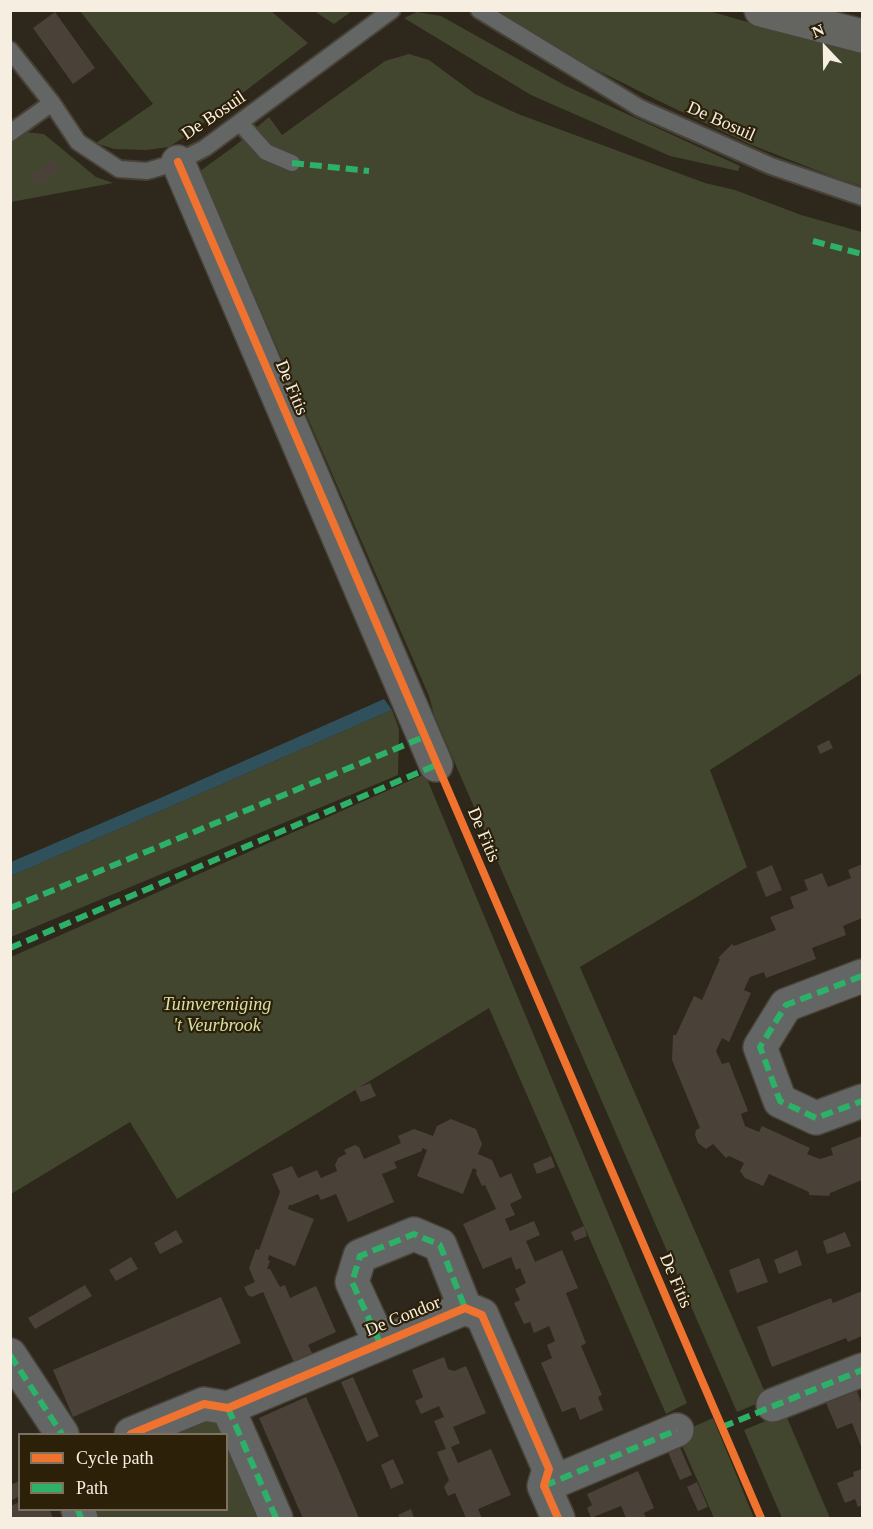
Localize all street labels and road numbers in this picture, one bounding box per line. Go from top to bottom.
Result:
street label: De Bosuil [178,87,250,145]
street label: De Bosuil [683,97,759,147]
street label: De Fitis [270,357,312,419]
street label: De Fitis [462,804,504,866]
street label: De Fitis [654,1250,696,1312]
street label: De Condor [362,1292,444,1342]

